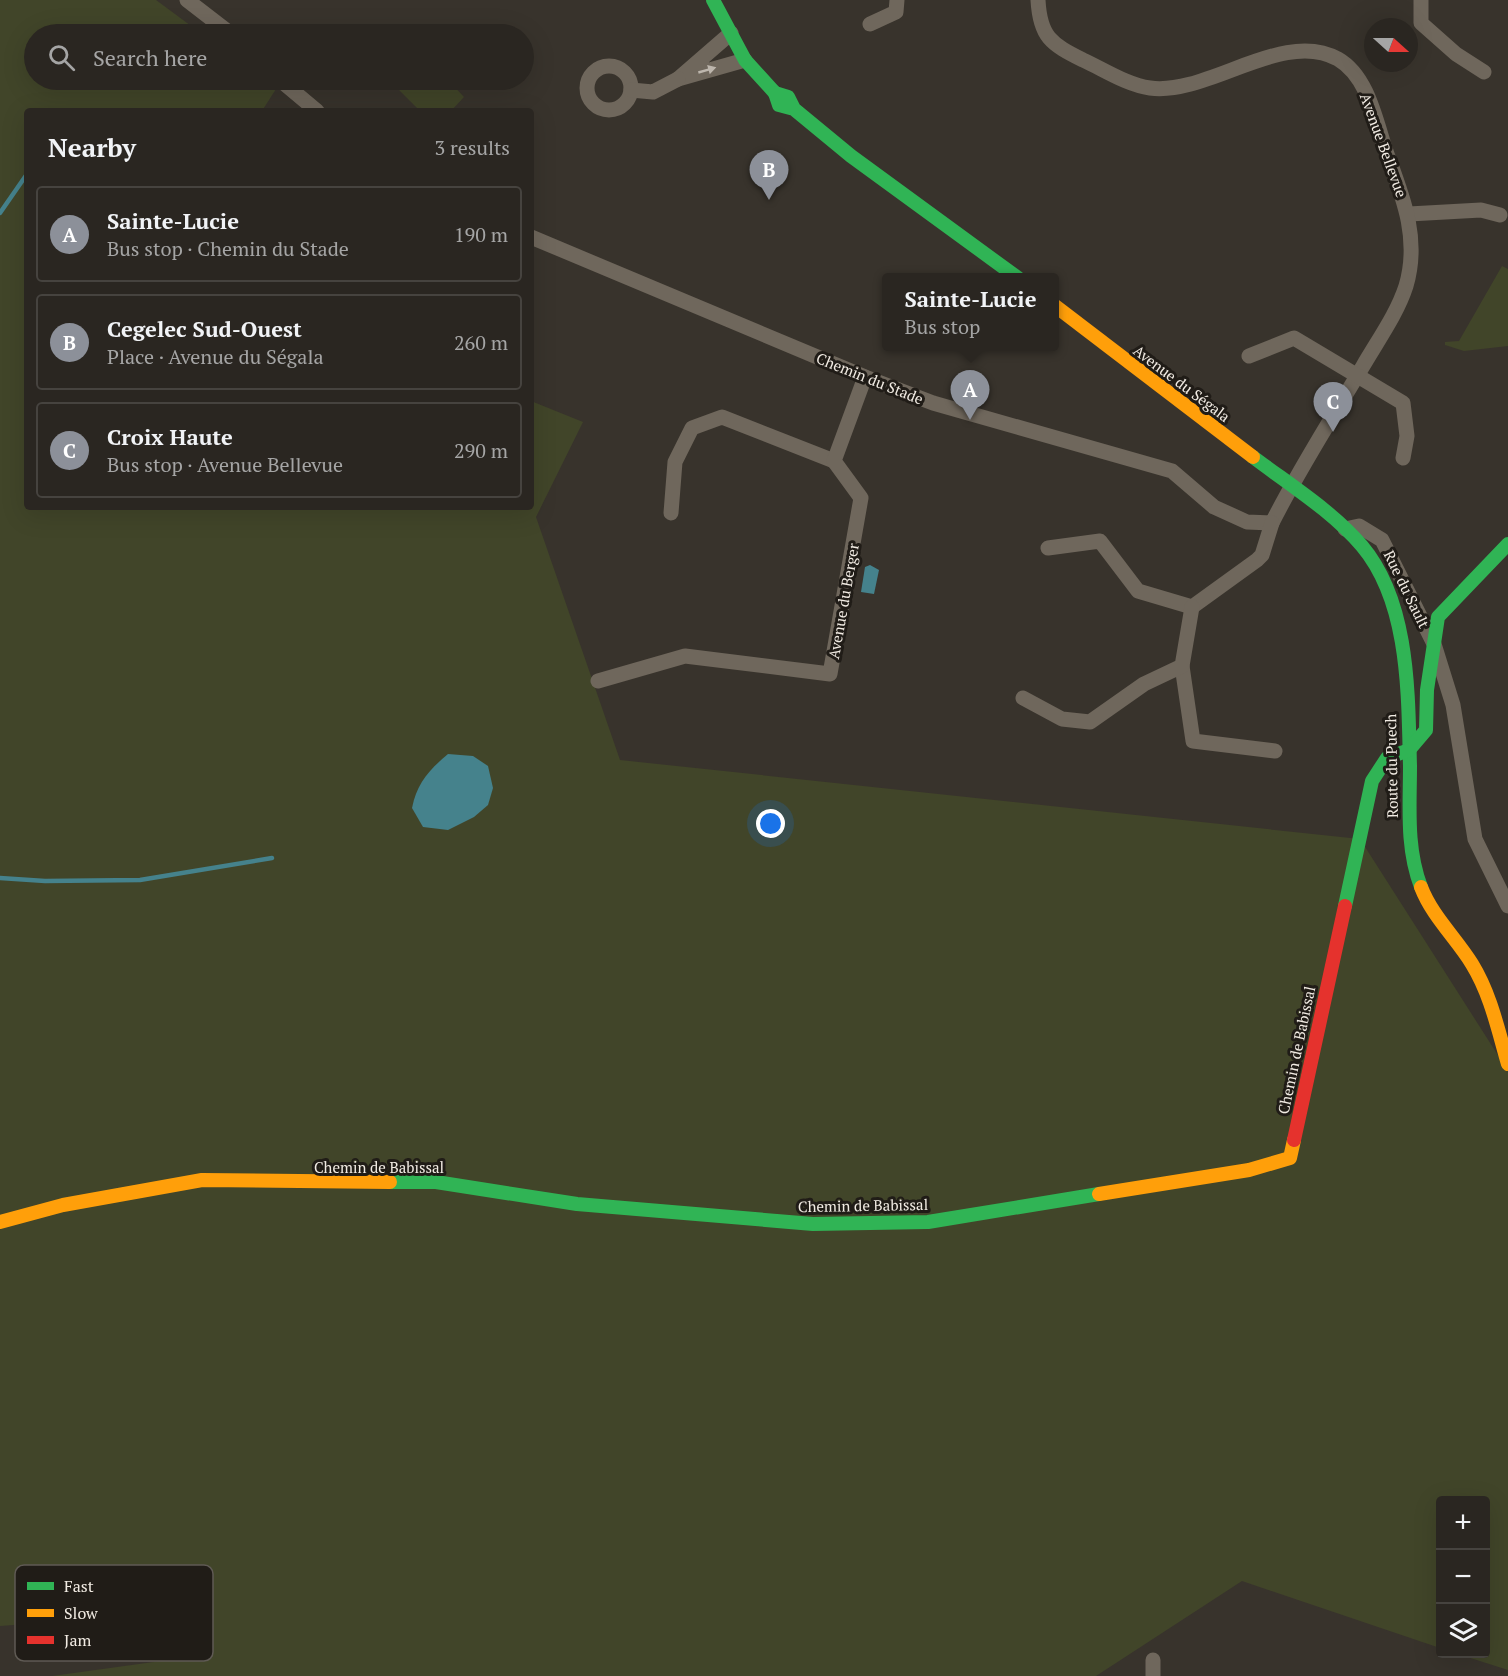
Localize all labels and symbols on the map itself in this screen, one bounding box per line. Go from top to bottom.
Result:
north arrow [1364,18,1418,72]
one-way arrow [698,65,716,74]
street label: Avenue Bellevue [1356,90,1412,200]
pin: B [750,150,788,200]
street label: Avenue du Ségala [1129,340,1235,426]
street label: Chemin du Stade [814,347,926,409]
pin: A [950,370,990,420]
pin: C [1314,382,1352,432]
street label: Avenue du Berger [823,541,863,660]
street label: Rue du Sault [1380,547,1435,632]
street label: Route du Puech [1380,713,1402,818]
your location [756,809,785,838]
street label: Chemin de Babissal [1273,984,1319,1116]
street label: Chemin de Babissal [314,1157,444,1177]
street label: Chemin de Babissal [798,1194,928,1216]
legend [15,1565,213,1661]
text: Fast [64,1575,94,1597]
text: Slow [64,1602,98,1624]
text: Jam [64,1629,92,1651]

